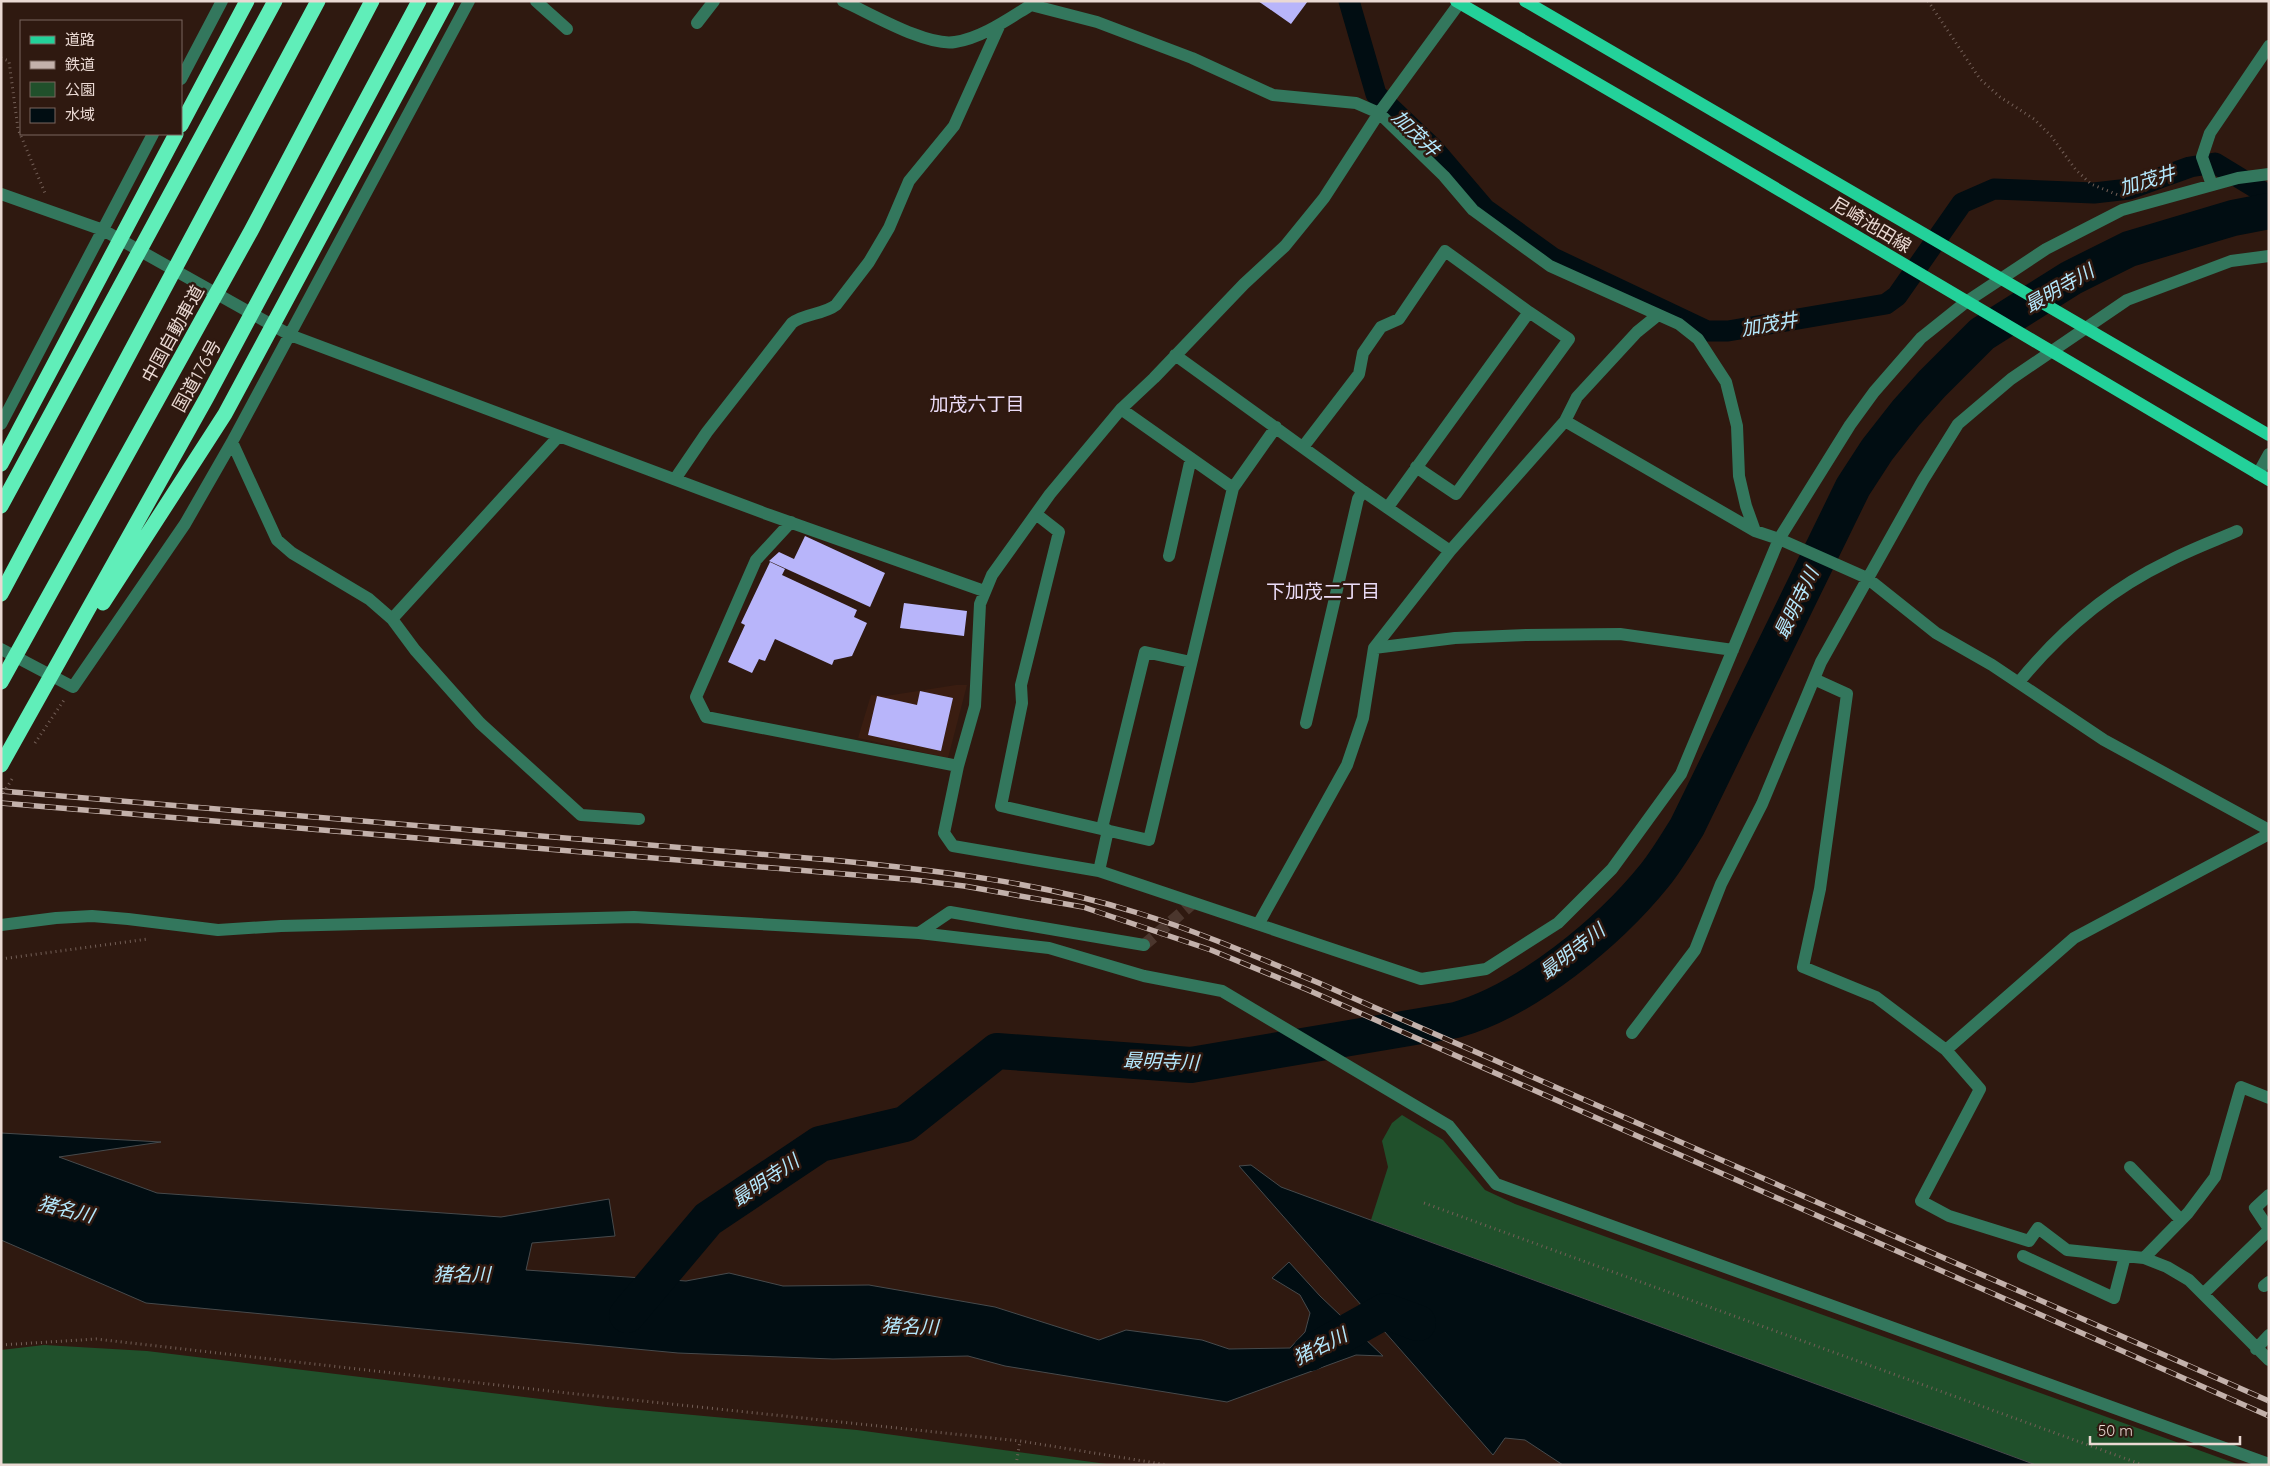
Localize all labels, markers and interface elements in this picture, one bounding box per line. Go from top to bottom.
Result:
legend [20,20,182,135]
text: 道路 [65,30,95,49]
text: 鉄道 [65,55,95,74]
text: 公園 [65,80,95,99]
text: 水域 [65,105,95,124]
water label: 加茂井 [1387,105,1446,163]
water label: 加茂井 [2116,160,2180,200]
street label: 尼崎池田線 [1827,192,1916,258]
water label: 最明寺川 [2020,258,2100,317]
street label: 中国自動車道 [136,281,209,387]
water label: 加茂井 [1739,307,1801,341]
street label: 国道176号 [167,336,226,416]
district label: 加茂六丁目 [929,392,1025,416]
water label: 最明寺川 [1769,562,1824,642]
district label: 下加茂二丁目 [1266,579,1380,603]
water label: 最明寺川 [1535,917,1611,984]
water label: 最明寺川 [1123,1048,1201,1074]
water label: 最明寺川 [727,1148,805,1211]
water label: 猪名川 [35,1190,98,1228]
water label: 猪名川 [433,1262,492,1286]
water label: 猪名川 [881,1313,941,1339]
water label: 猪名川 [1289,1321,1353,1370]
scale bar [2090,1414,2240,1446]
text: 50 m [2098,1421,2133,1440]

